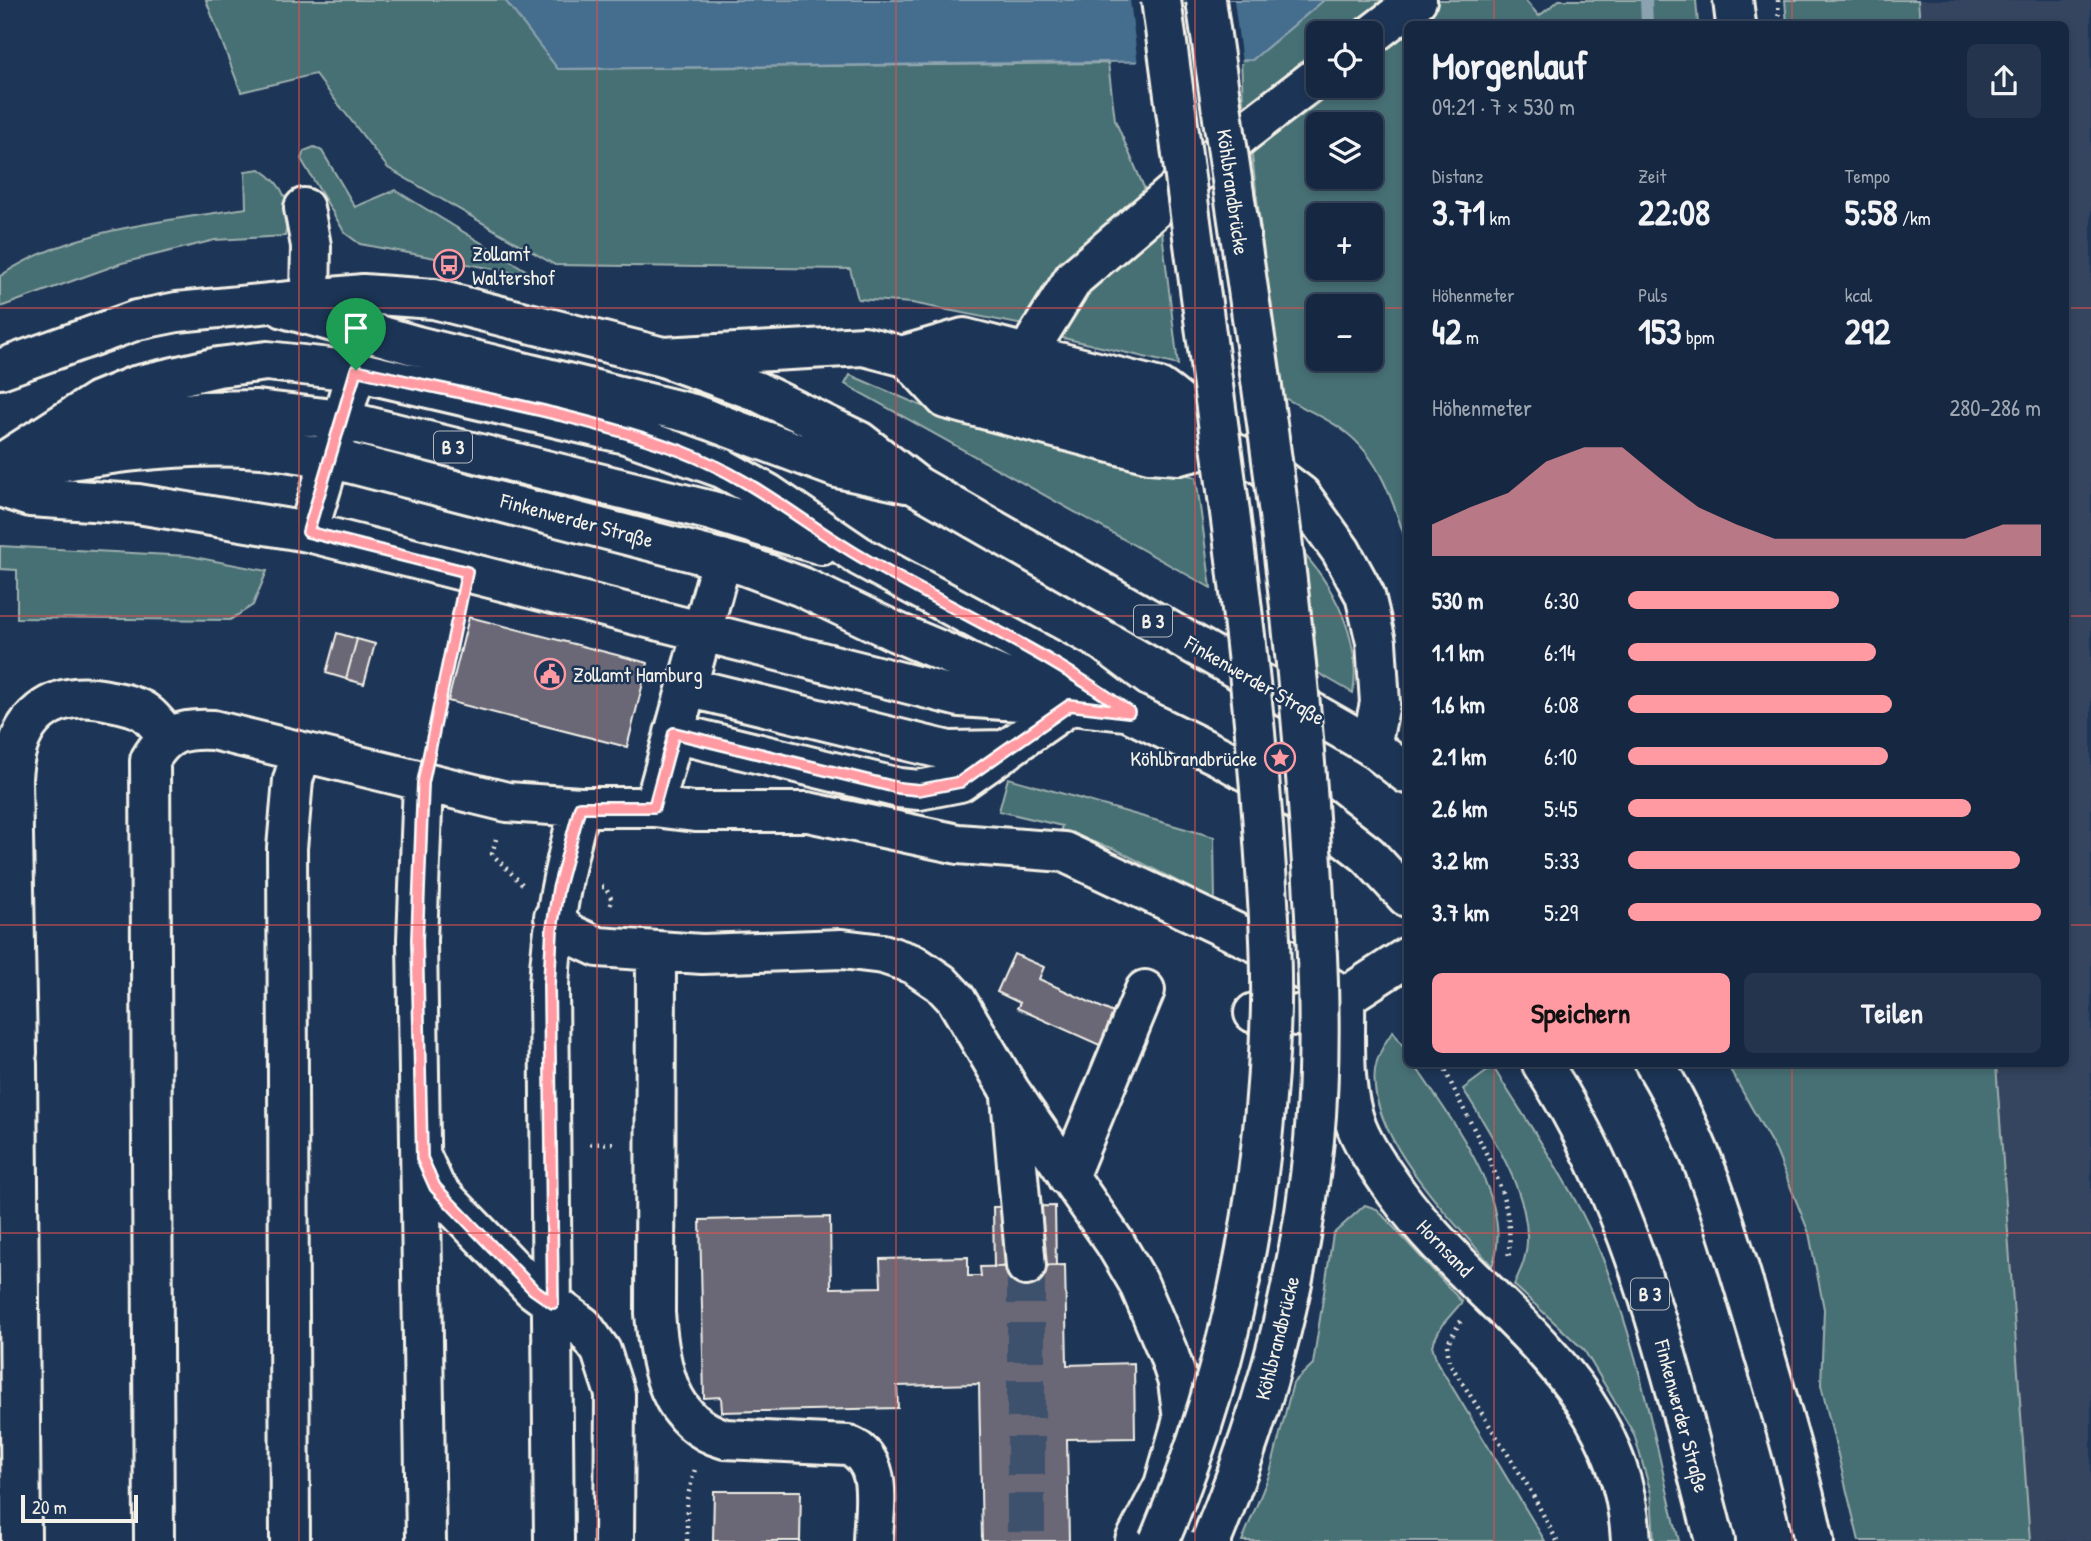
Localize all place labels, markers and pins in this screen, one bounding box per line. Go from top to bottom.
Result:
place label: Zollamt Waltershof [472,239,556,292]
bus stop icon: Zollamt Waltershof [432,248,466,282]
pin [326,298,386,370]
public building icon: Zollamt Hamburg [533,657,567,691]
place label: Zollamt Hamburg [573,660,703,689]
place icon: Köhlbrandbrücke [1263,741,1297,775]
place label: Köhlbrandbrücke [1130,744,1257,773]

